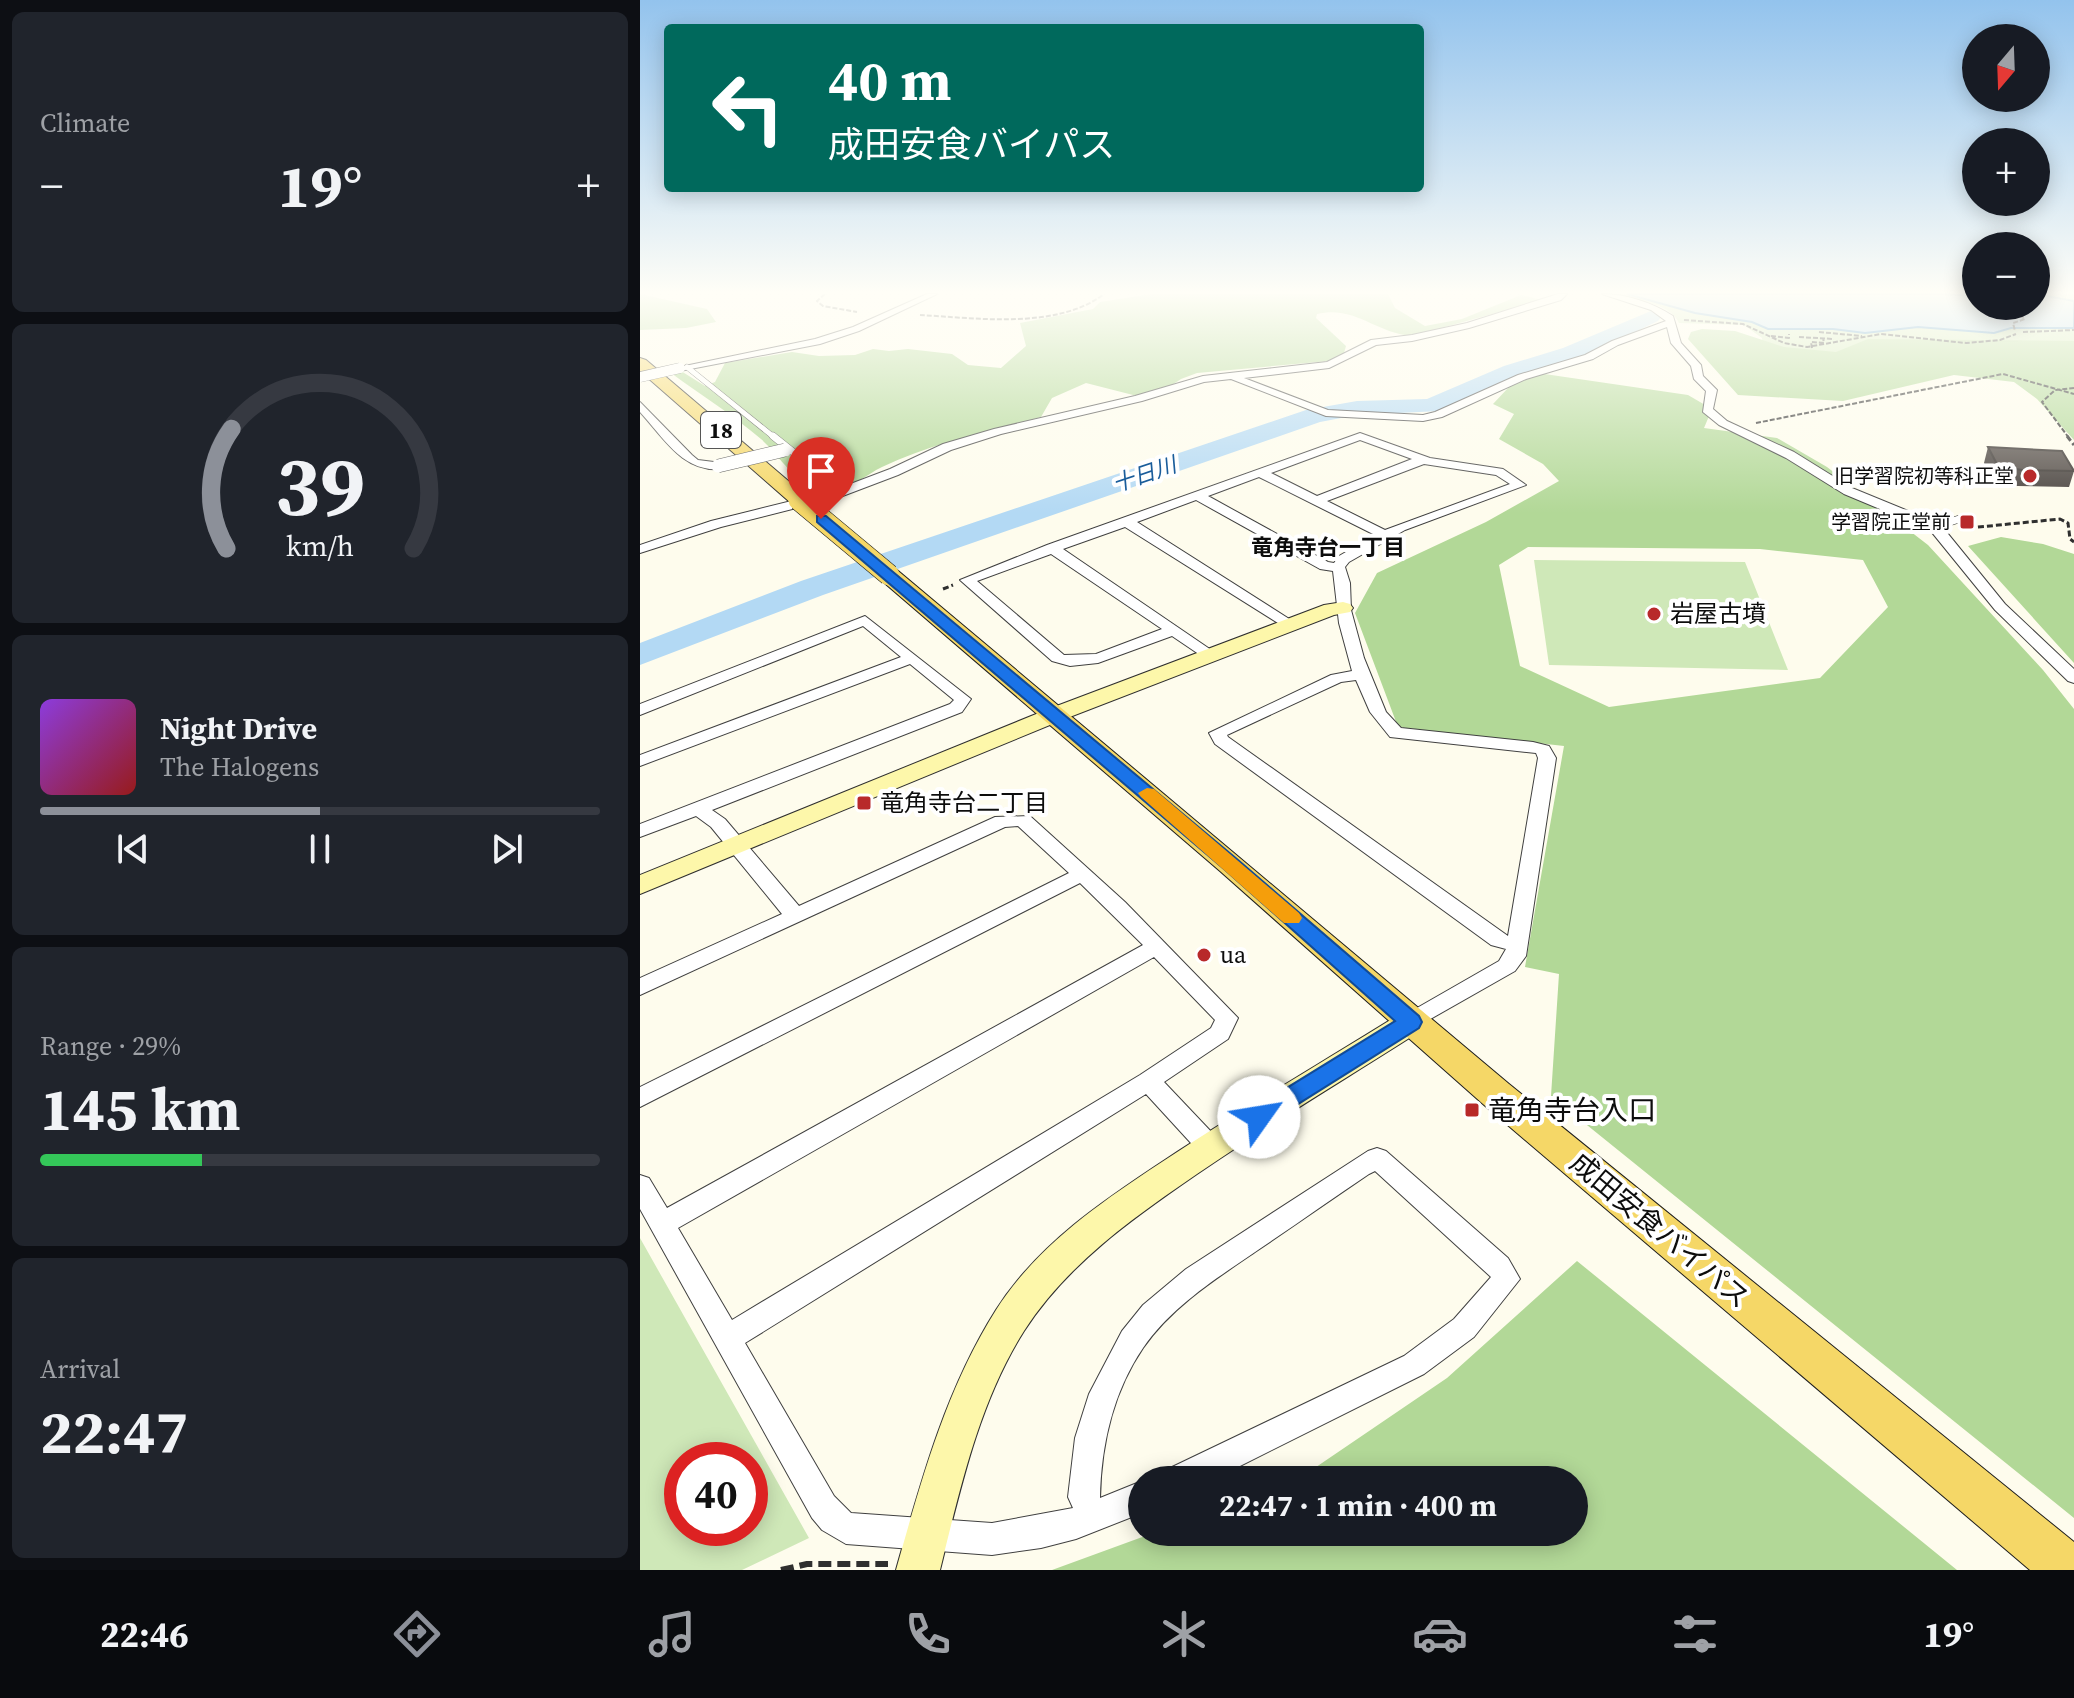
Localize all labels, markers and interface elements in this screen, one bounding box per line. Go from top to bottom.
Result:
north arrow [1962,24,2050,112]
map controls [1962,24,2050,320]
text: 40 m [828,42,951,119]
icon: left [696,56,800,160]
text: Climate [40,105,130,141]
text: 成田安食バイパス [828,120,1115,169]
button: + [1962,128,2050,216]
text: 19° [278,145,362,227]
text: − [40,155,63,216]
text: + [577,155,600,216]
button: − [1962,232,2050,320]
road number: 18 [701,412,741,448]
text: 39 [275,429,365,543]
pin [787,437,855,519]
water label: 十日川 [1108,448,1182,499]
icon: arrive [799,449,843,493]
place label: 旧学習院初等科正堂 [1834,462,2014,490]
marker: 旧学習院初等科正堂 [2021,467,2039,485]
place label: 学習院正堂前 [1831,508,1951,536]
marker: 学習院正堂前 [1958,513,1976,531]
text: km/h [286,527,354,567]
district label: 竜角寺台一丁目 [1251,532,1405,562]
place label: 岩屋古墳 [1670,597,1766,630]
marker: 岩屋古墳 [1645,605,1663,623]
text: Night Drive [160,708,317,749]
text: The Halogens [160,749,319,785]
place label: 竜角寺台二丁目 [880,786,1048,819]
marker: 竜角寺台二丁目 [855,794,873,812]
icon: previous [111,827,155,871]
icon: pause [298,827,342,871]
icon: next [485,827,529,871]
place label: ua [1220,938,1247,971]
marker: ua [1195,946,1213,964]
text: Range · 29% [40,1028,181,1064]
text: 145 km [40,1068,241,1150]
position arrow [1217,1075,1301,1159]
place label: 竜角寺台入口 [1488,1091,1656,1129]
marker: 竜角寺台入口 [1463,1101,1481,1119]
street label: 成田安食バイパス [1562,1144,1758,1316]
text: Arrival [40,1351,120,1387]
text: 22:47 [40,1391,188,1473]
speed limit sign: 40 [664,1442,768,1546]
text: 22:47 · 1 min · 400 m [1219,1485,1497,1526]
icon: directions [389,1606,445,1662]
icon: music [644,1606,700,1662]
icon: phone [900,1606,956,1662]
icon: climate [1156,1606,1212,1662]
icon: car [1412,1606,1468,1662]
icon: filters [1667,1606,1723,1662]
text: 22:46 [100,1610,189,1659]
text: 19° [1923,1610,1974,1659]

